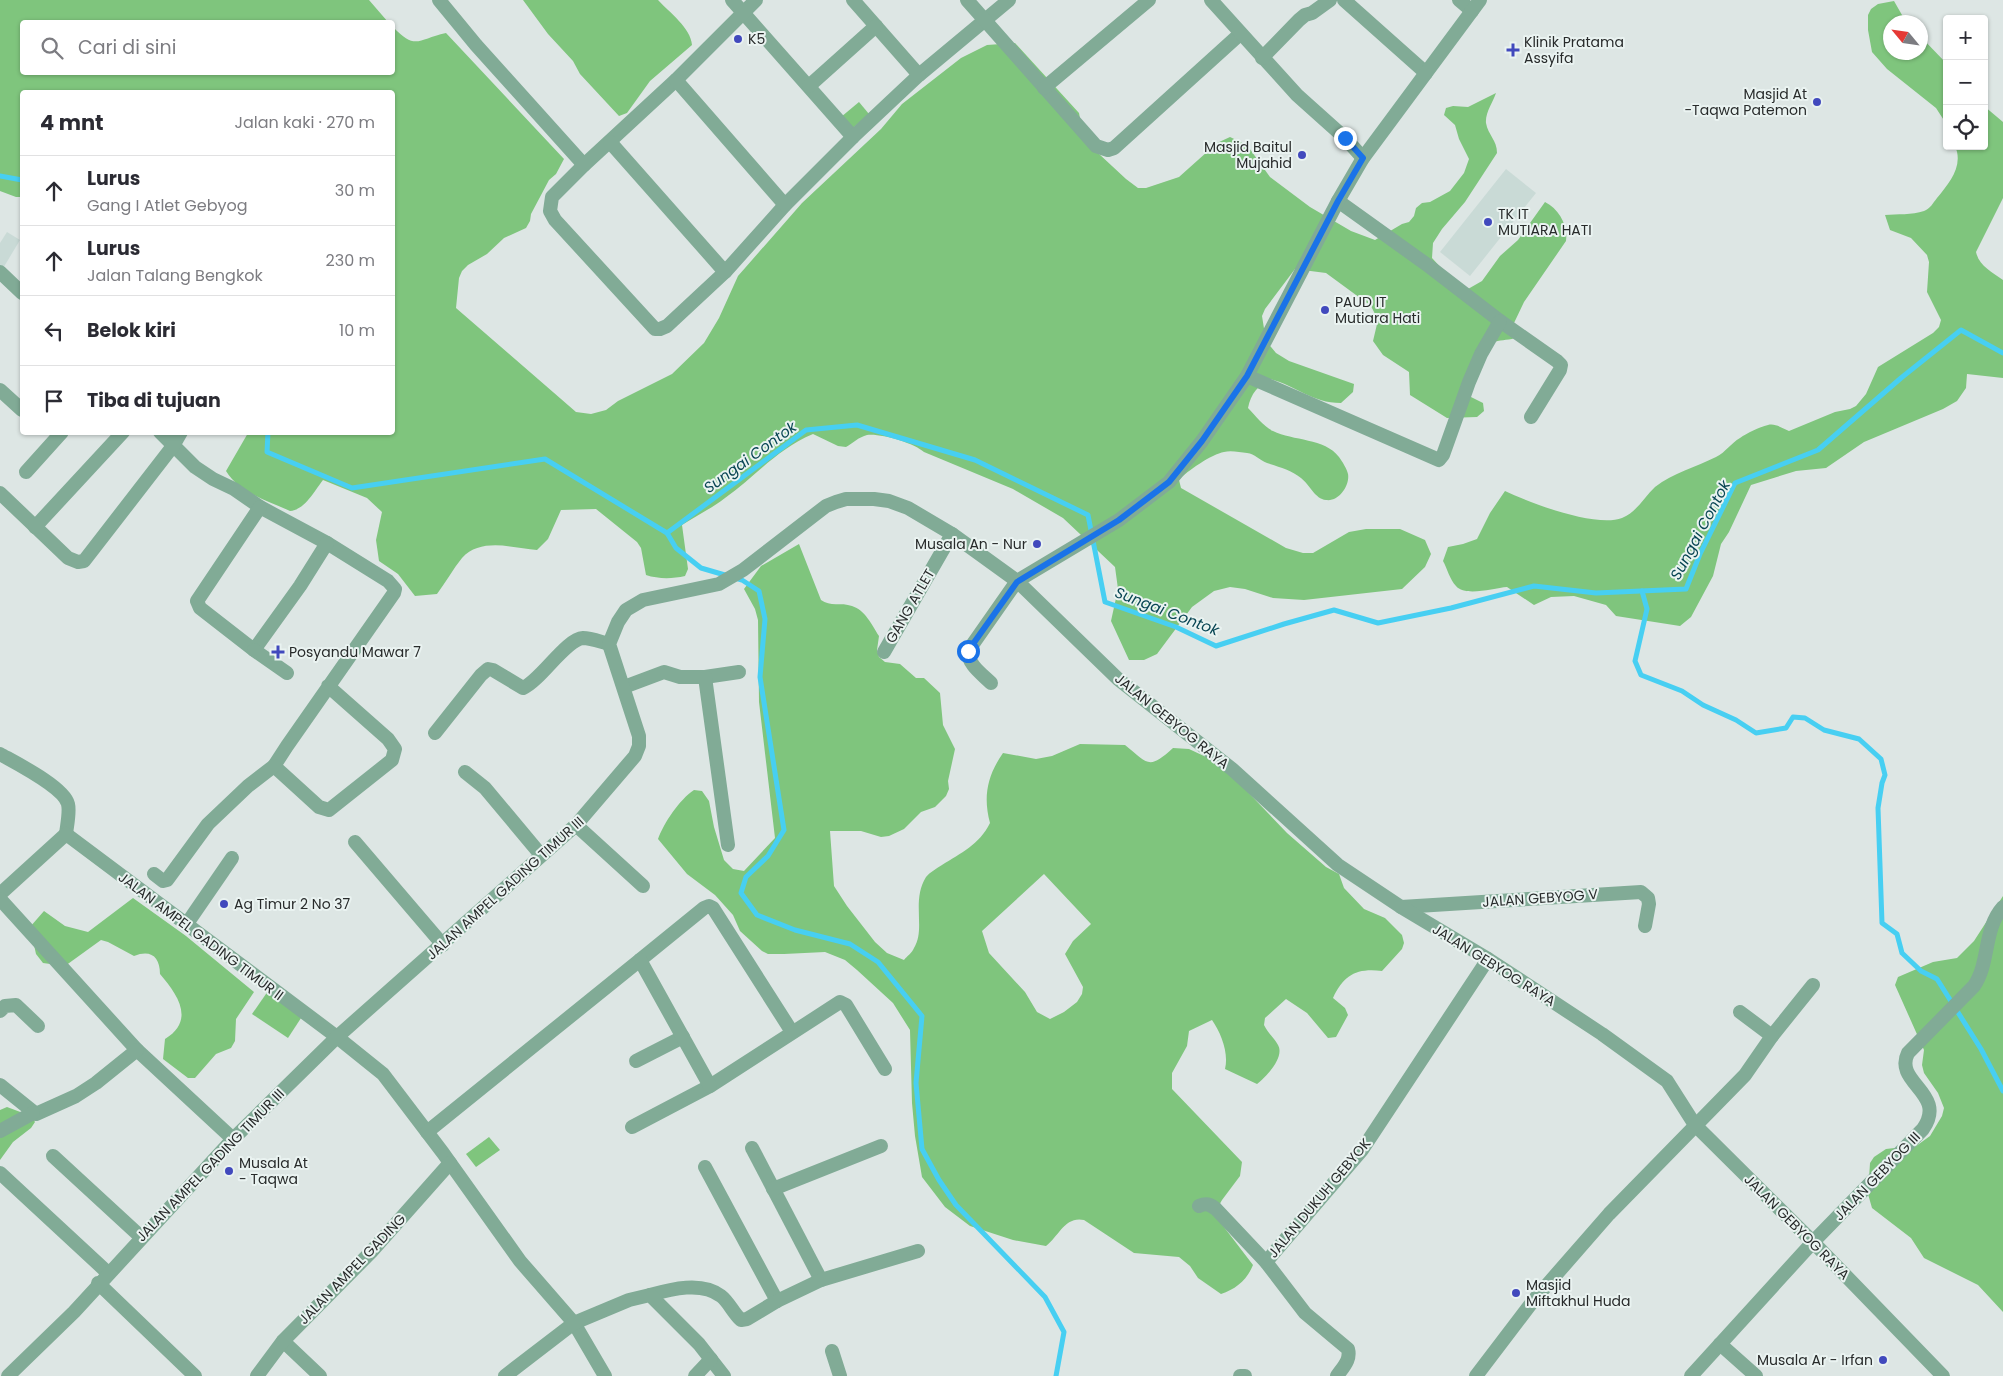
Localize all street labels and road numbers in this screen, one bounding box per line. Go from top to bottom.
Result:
street label: GANG ATLET [881,565,940,647]
street label: JALAN GEBYOG RAYA [1111,669,1233,773]
street label: JALAN AMPEL GADING TIMUR III [422,812,588,964]
street label: JALAN AMPEL GADING TIMUR II [114,867,288,1005]
street label: JALAN GEBYOG V [1482,884,1599,912]
street label: JALAN GEBYOG RAYA [1429,919,1559,1011]
street label: JALAN AMPEL GADING TIMUR III [131,1084,289,1246]
street label: JALAN GEBYOG III [1829,1127,1925,1225]
street label: JALAN DUKUH GEBYOK [1263,1133,1376,1262]
street label: JALAN GEBYOG RAYA [1740,1170,1854,1284]
street label: JALAN AMPEL GADING [294,1209,410,1329]

